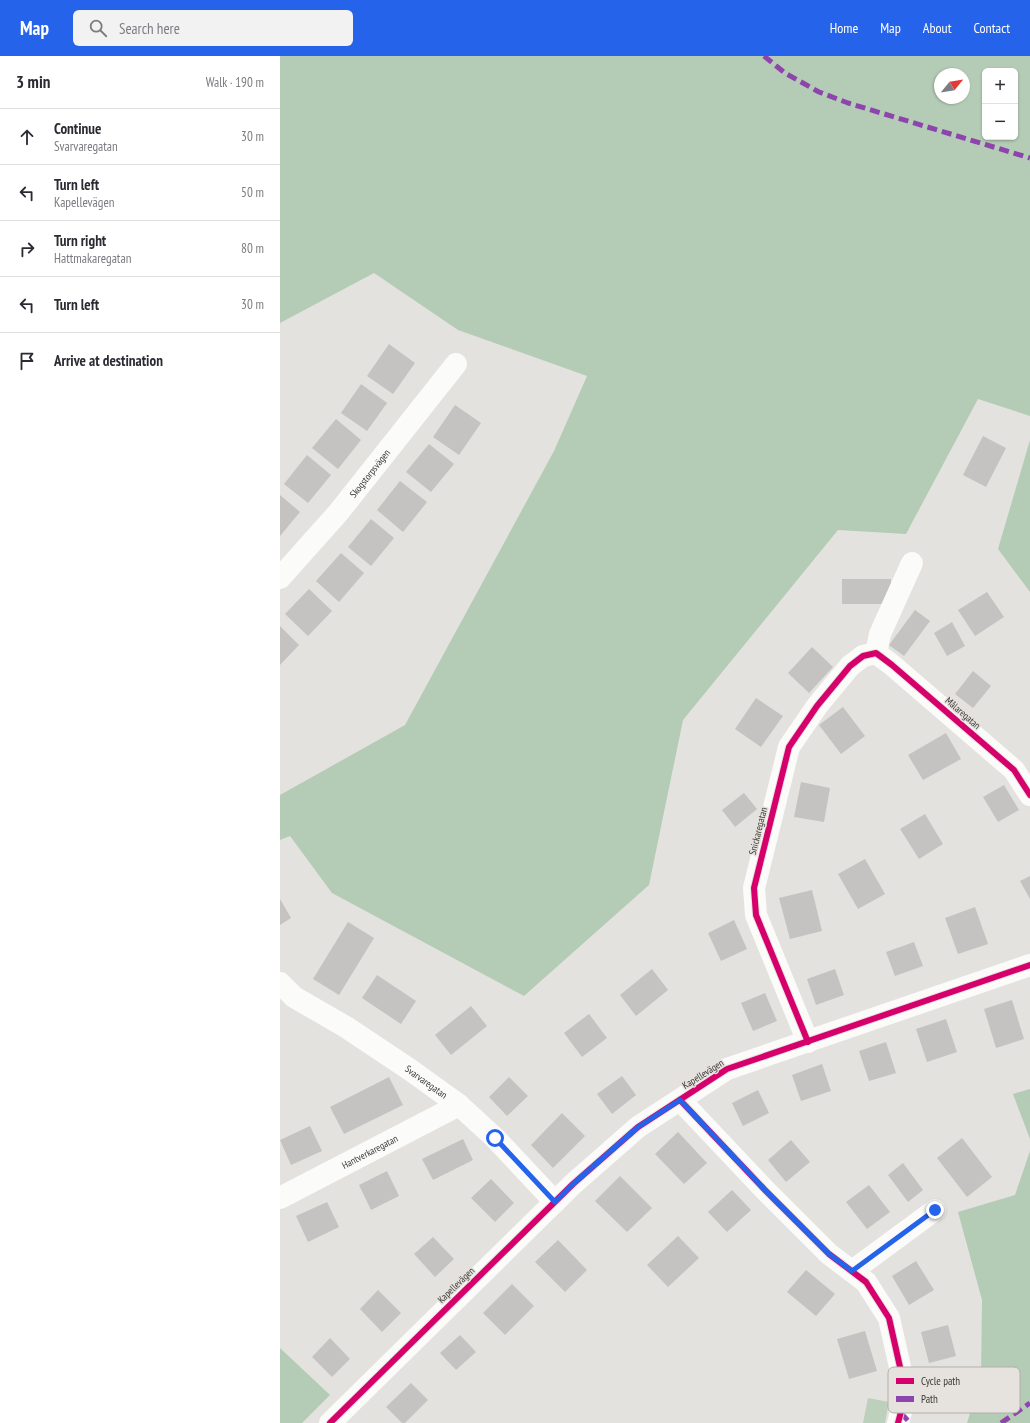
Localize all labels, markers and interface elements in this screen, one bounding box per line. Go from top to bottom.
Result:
search box [73,10,353,46]
text: Map [20,16,49,40]
icon: search [87,17,109,39]
text: Search here [119,19,180,38]
text: Home [830,19,858,37]
text: Map [880,19,901,37]
text: About [923,19,952,37]
text: Contact [974,19,1010,37]
north arrow [934,68,970,104]
map controls [982,68,1018,140]
button: + [982,68,1018,104]
text: 3 min [16,71,50,93]
text: Walk · 190 m [206,74,264,91]
button: − [982,104,1018,140]
text: Continue [54,119,101,138]
icon: ahead [16,126,38,148]
text: 30 m [241,128,264,145]
text: Svarvaregatan [54,138,118,155]
text: Turn left [54,175,99,194]
icon: left [16,182,38,204]
text: 50 m [241,184,264,201]
text: Kapellevägen [54,194,115,211]
text: Turn right [54,231,106,250]
icon: right [16,238,38,260]
text: 80 m [241,240,264,257]
text: Hattmakaregatan [54,250,131,267]
icon: left [16,294,38,316]
text: Turn left [54,295,99,314]
text: 30 m [241,296,264,313]
icon: arrive [16,350,38,372]
text: Arrive at destination [54,351,163,370]
street label: Skogstorpsvägen [346,446,393,500]
street label: Målaregatan [943,694,983,732]
street label: Snickaregatan [746,806,770,856]
street label: Kapellevägen [680,1056,726,1092]
street label: Svarvaregatan [403,1062,450,1101]
route start [486,1129,504,1147]
street label: Hantverkaregatan [339,1132,400,1171]
route end [926,1201,944,1219]
street label: Kapellevägen [435,1264,477,1306]
legend [888,1367,1020,1413]
text: Cycle path [921,1374,960,1388]
text: Path [921,1392,938,1406]

